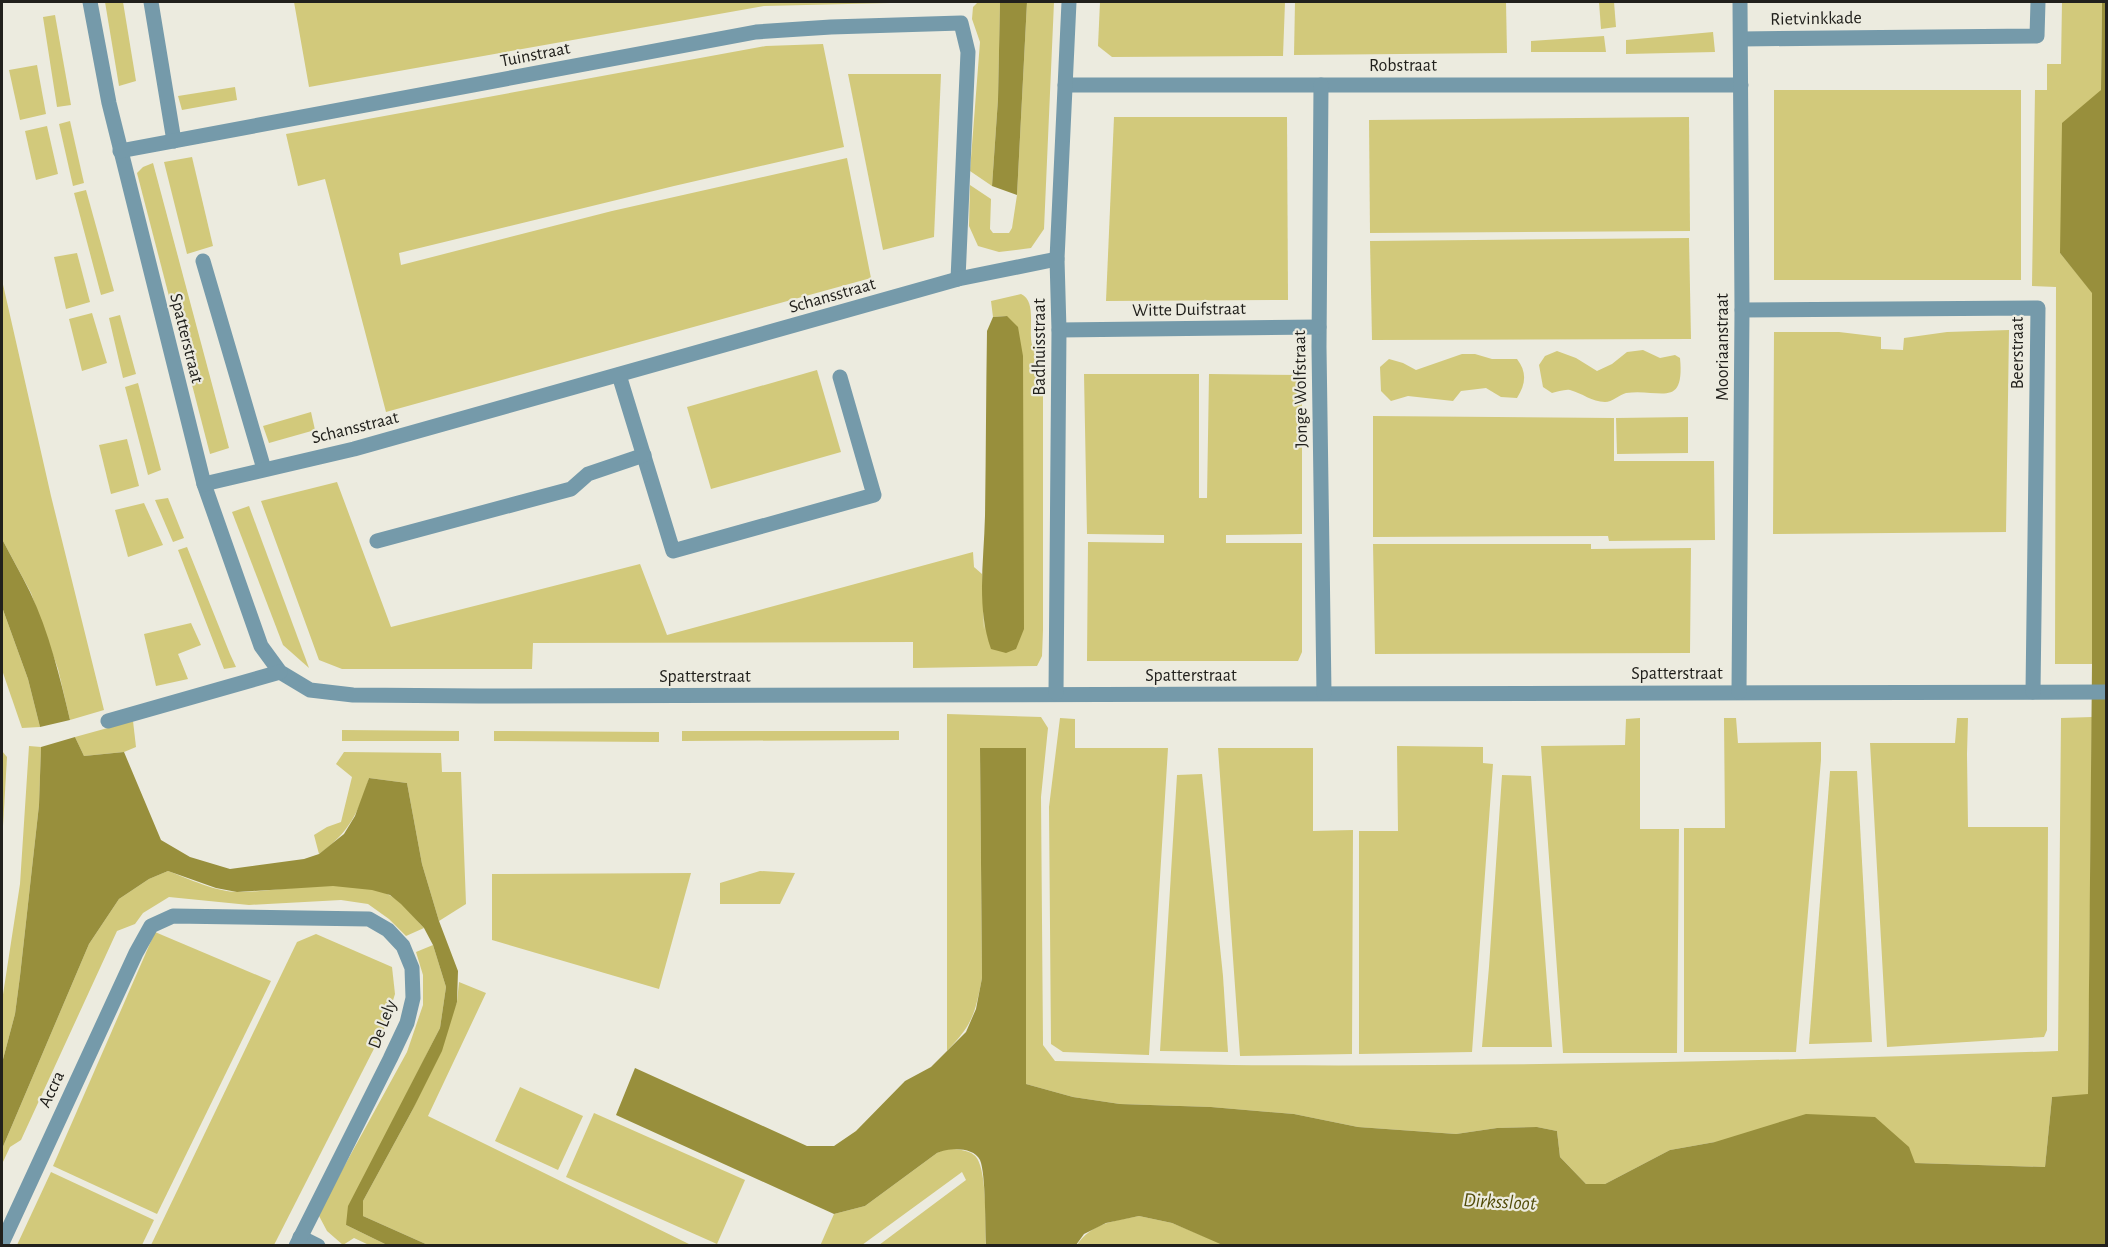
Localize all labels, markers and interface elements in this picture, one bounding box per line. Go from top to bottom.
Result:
street label: Rietvinkkade [1770,9,1862,29]
street label: Tuinstraat [499,39,572,71]
street label: Robstraat [1369,57,1437,75]
street label: Schansstraat [787,275,878,317]
street label: Spatterstraat [166,292,206,385]
street label: Mooriaanstraat [1714,293,1732,401]
street label: Badhuisstraat [1031,298,1049,396]
street label: Witte Duifstraat [1132,300,1246,320]
street label: Beerstraat [2009,317,2027,389]
street label: Jonge Wolfstraat [1291,330,1311,448]
street label: Schansstraat [310,408,401,447]
street label: Spatterstraat [1631,665,1723,683]
street label: Spatterstraat [1145,667,1237,685]
street label: Spatterstraat [659,668,751,686]
street label: De Lely [365,997,401,1051]
street label: Accra [36,1069,68,1110]
water label: Dirkssloot [1463,1190,1537,1214]

